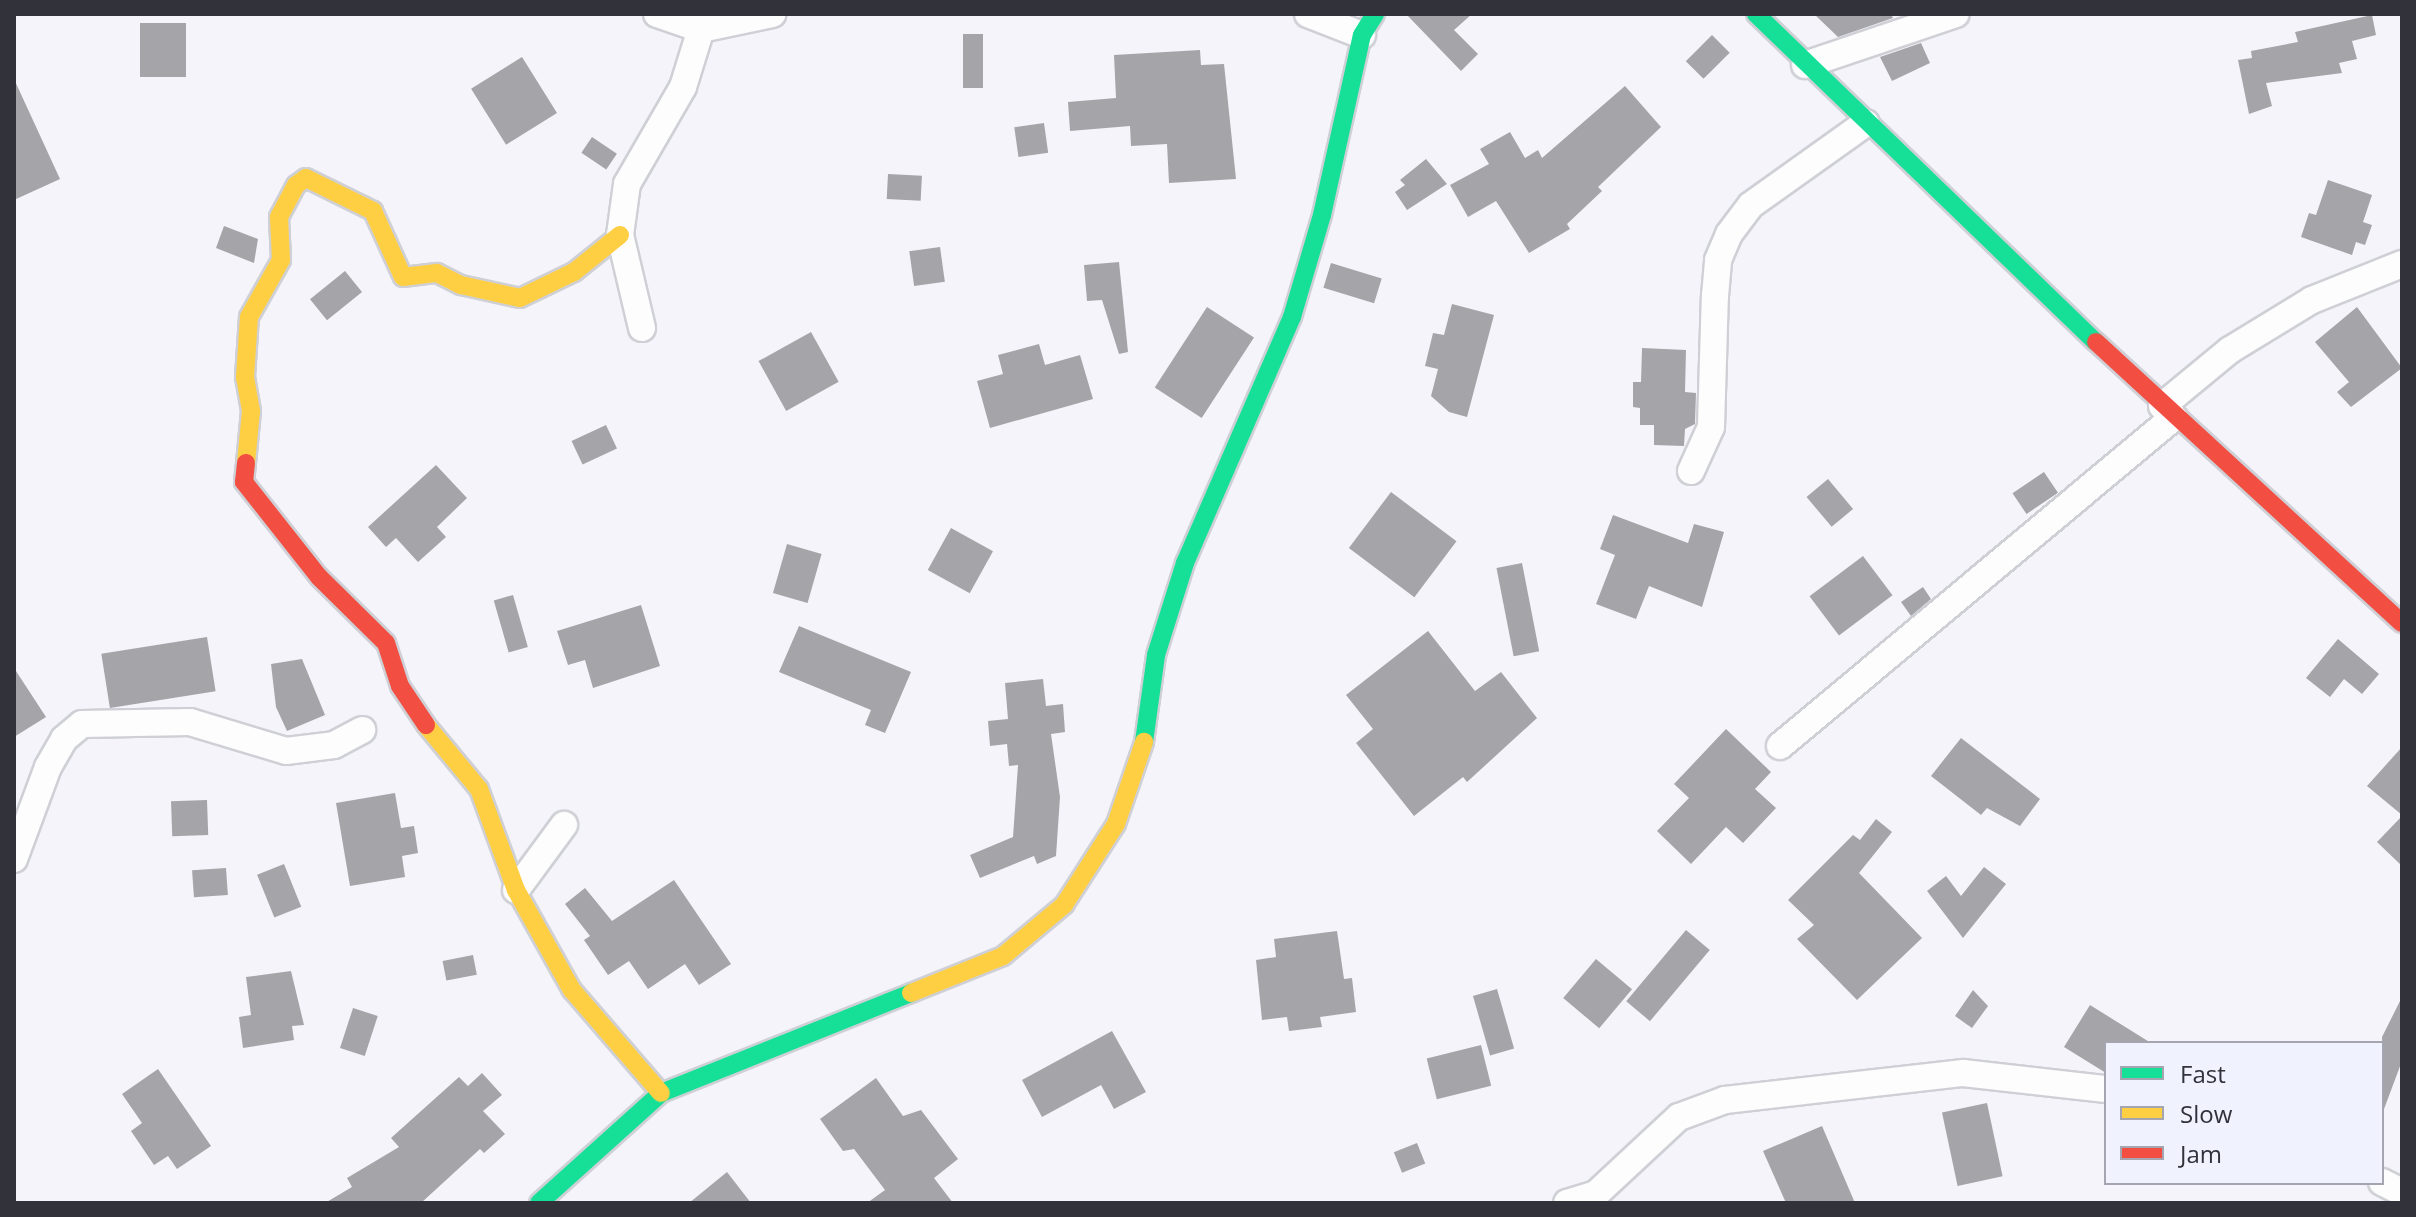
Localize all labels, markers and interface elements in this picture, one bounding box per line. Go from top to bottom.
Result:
legend [2104,1041,2384,1185]
text: Fast [2180,1057,2226,1090]
text: Slow [2180,1097,2232,1130]
text: Jam [2180,1137,2222,1170]

